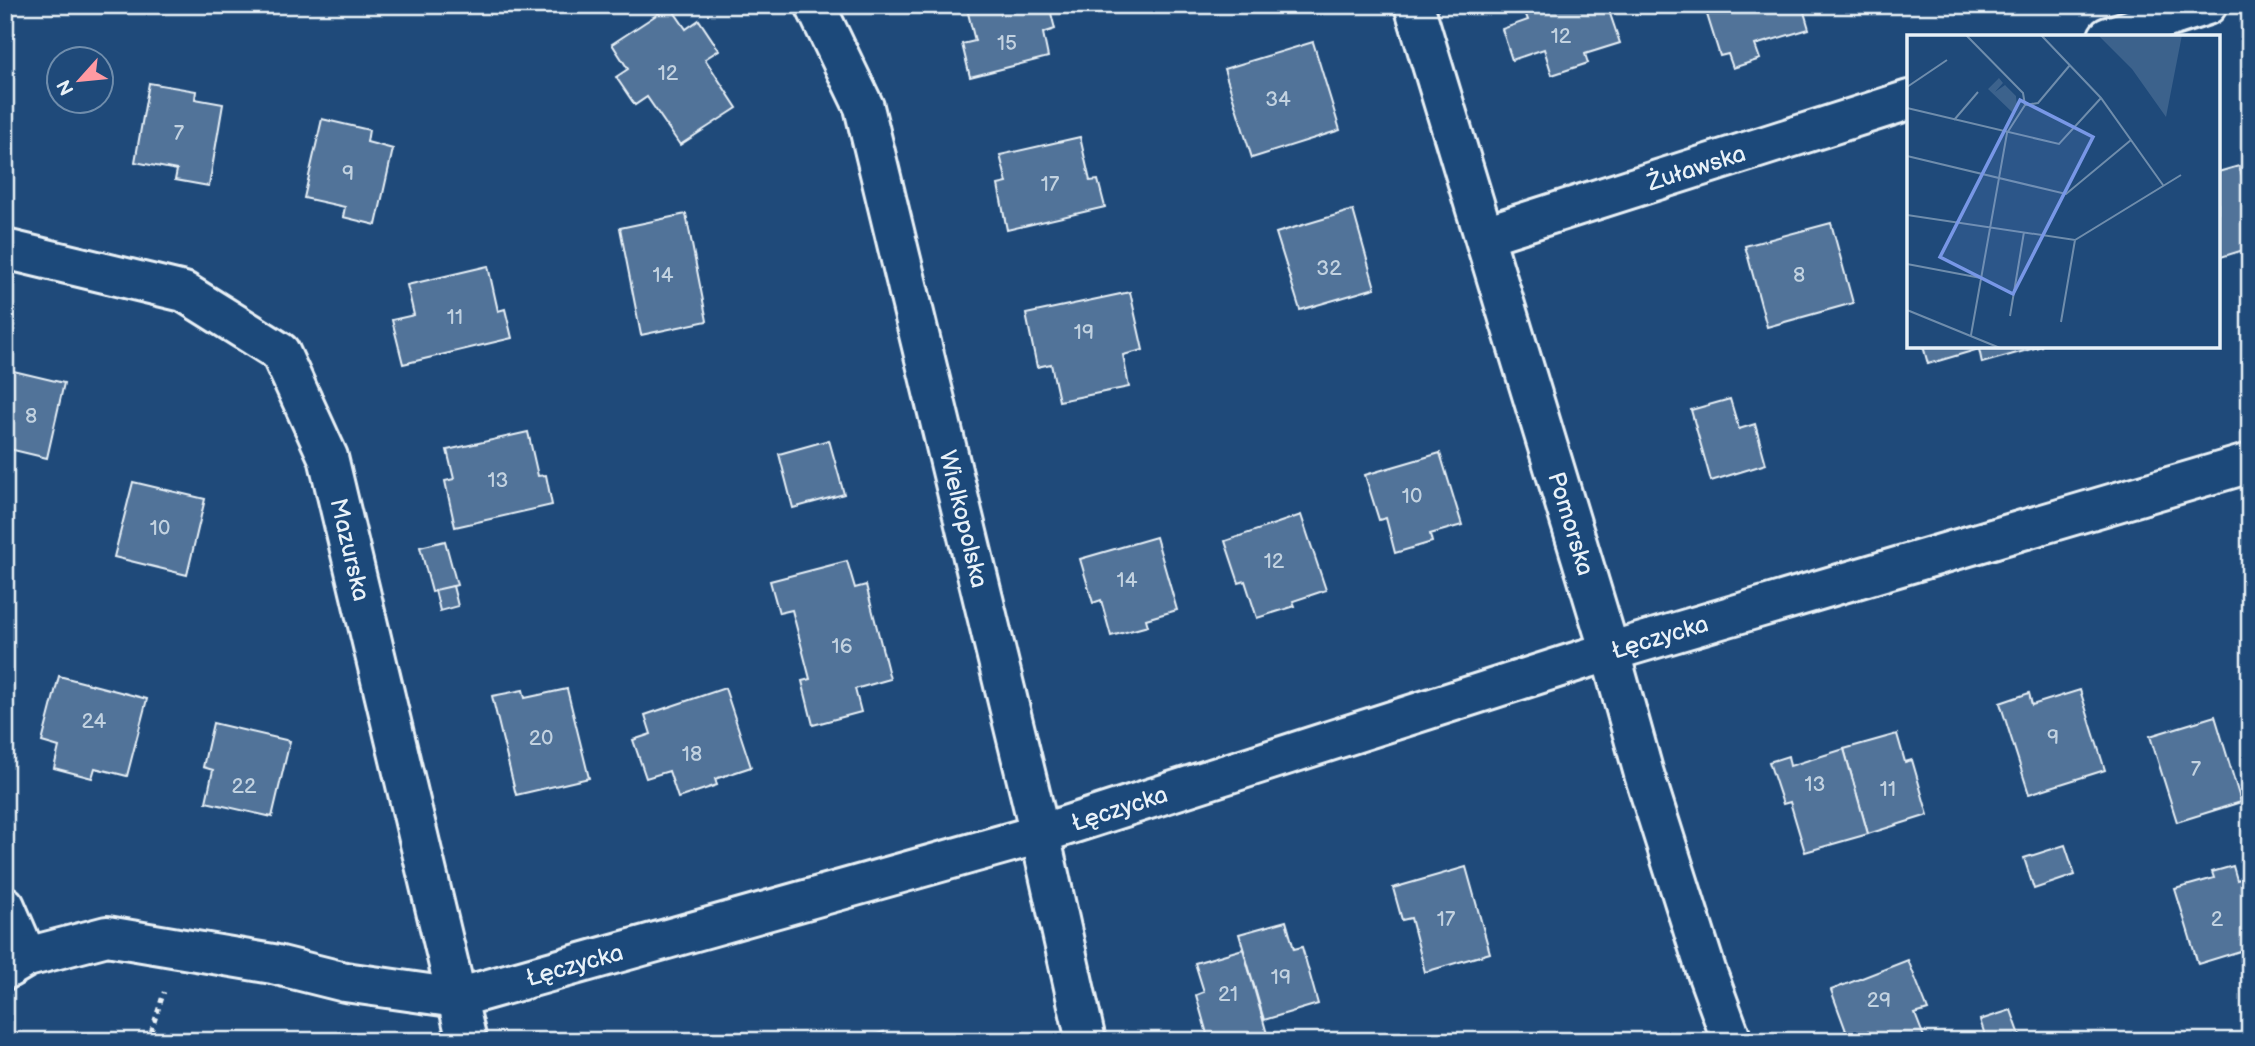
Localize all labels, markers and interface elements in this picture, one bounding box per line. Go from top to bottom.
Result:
house number: 12 [1551,24,1572,49]
house number: 15 [997,31,1017,56]
inset map [1907,35,2220,348]
north arrow [46,46,116,116]
house number: 12 [658,61,679,86]
text: N [53,75,80,99]
house number: 34 [1265,87,1291,112]
house number: 7 [174,121,185,146]
street label: Żuławska [1643,139,1749,198]
house number: 9 [342,161,354,186]
house number: 17 [1041,172,1060,197]
house number: 32 [1316,256,1342,281]
house number: 14 [653,263,674,288]
house number: 8 [1793,263,1805,288]
house number: 11 [447,305,463,330]
house number: 19 [1074,320,1094,345]
house number: 8 [25,404,37,429]
street label: Wielkopolska [933,447,994,591]
house number: 13 [487,468,509,493]
street label: Pomorska [1541,469,1600,579]
house number: 10 [1402,484,1422,509]
street label: Mazurska [323,495,376,604]
house number: 10 [150,516,170,541]
house number: 12 [1264,549,1285,574]
house number: 14 [1117,568,1138,593]
street label: Łęczycka [1608,609,1712,665]
house number: 16 [832,634,853,659]
house number: 24 [82,709,107,734]
house number: 9 [2047,725,2059,750]
house number: 20 [529,726,553,751]
house number: 18 [682,742,702,767]
house number: 7 [2191,757,2202,782]
house number: 13 [1804,772,1826,797]
house number: 22 [232,774,257,799]
house number: 11 [1880,777,1896,802]
street label: Łęczycka [1068,780,1171,838]
house number: 17 [1437,907,1456,932]
house number: 2 [2211,907,2224,932]
street label: Łęczycka [523,938,627,993]
house number: 19 [1271,965,1291,990]
house number: 21 [1218,982,1238,1007]
house number: 29 [1867,988,1891,1013]

